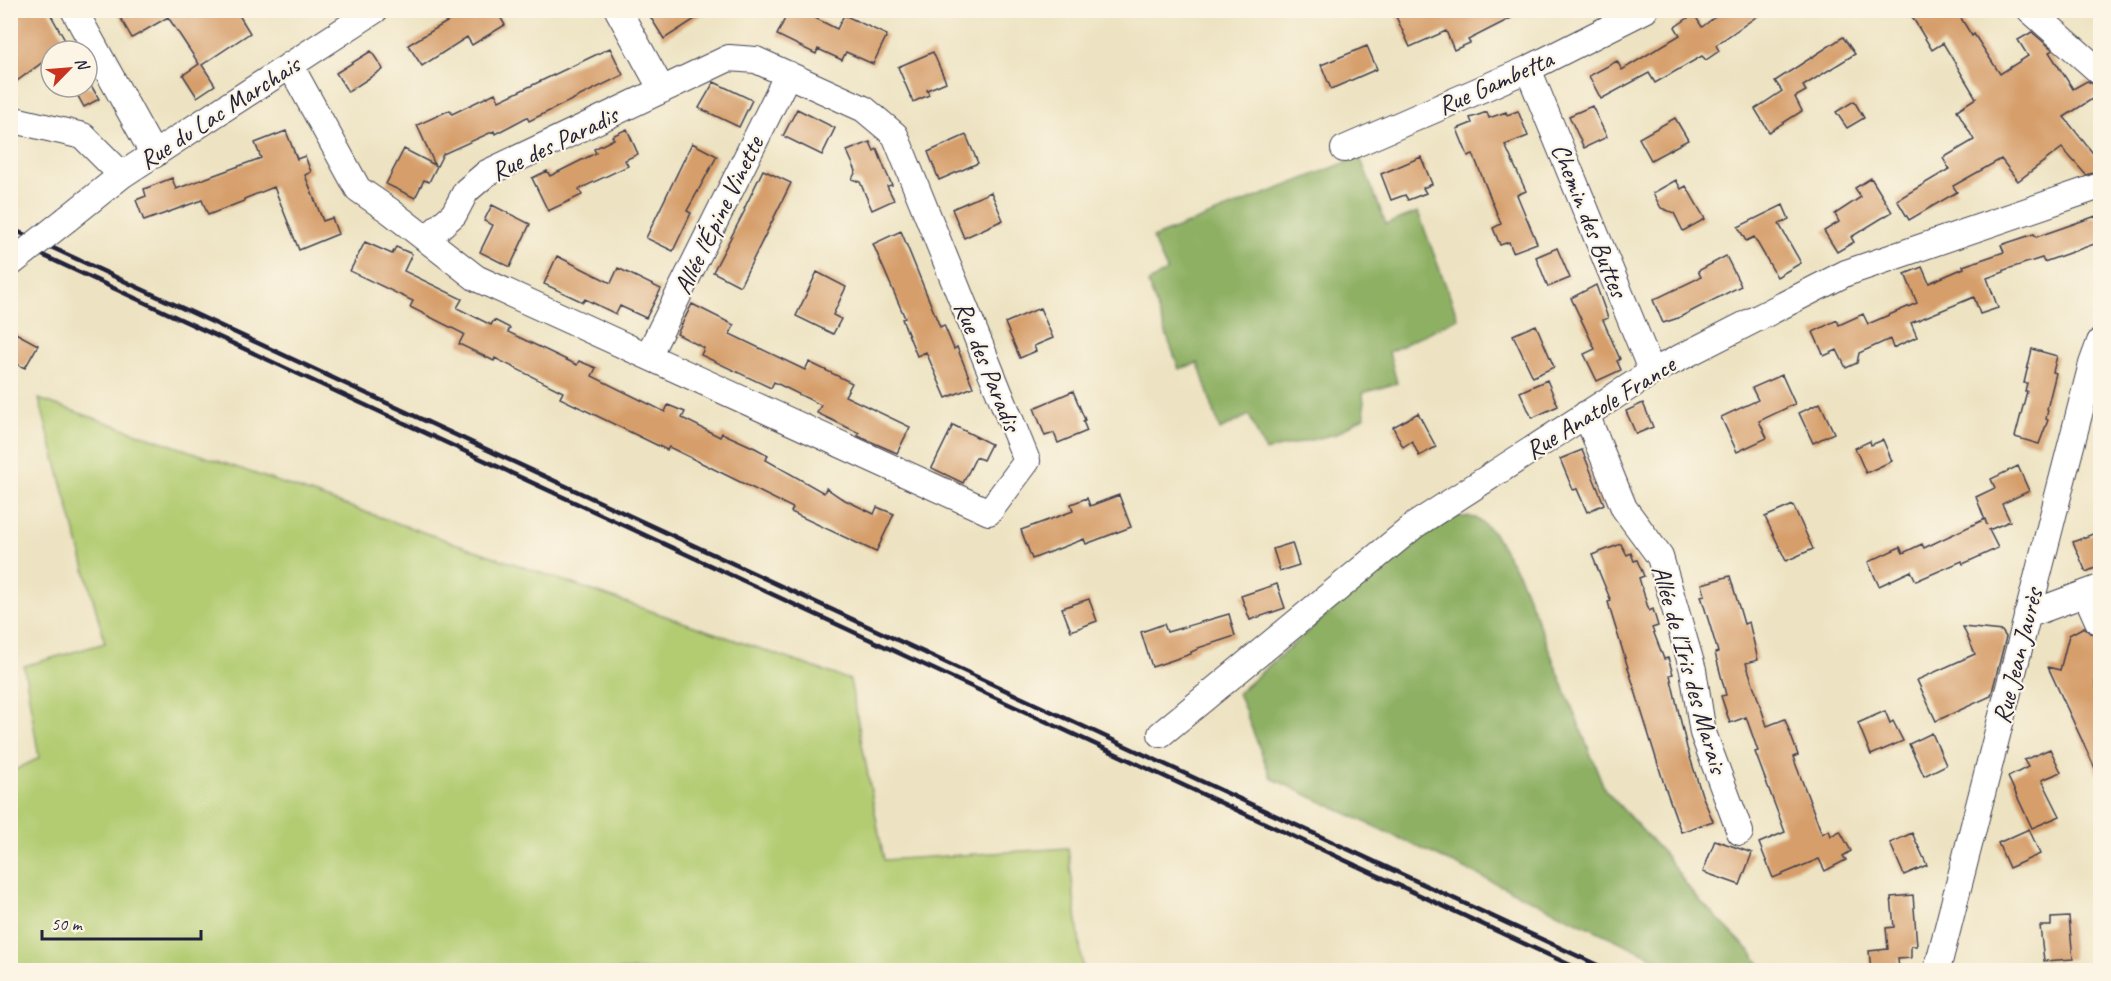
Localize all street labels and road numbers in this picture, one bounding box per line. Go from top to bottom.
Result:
street label: Rue Gambetta [1432,42,1560,123]
street label: Rue du Lac Marchais [133,47,308,177]
street label: Rue des Paradis [485,98,625,188]
street label: Allée l'Épine Vinette [666,130,771,299]
street label: Chemin des Buttes [1544,138,1636,304]
street label: Rue des Paradis [946,296,1029,438]
street label: Rue Anatole France [1519,347,1684,467]
street label: Allée de l'Iris des Marais [1644,561,1736,779]
street label: Rue Jean Jaurès [1985,583,2051,727]

